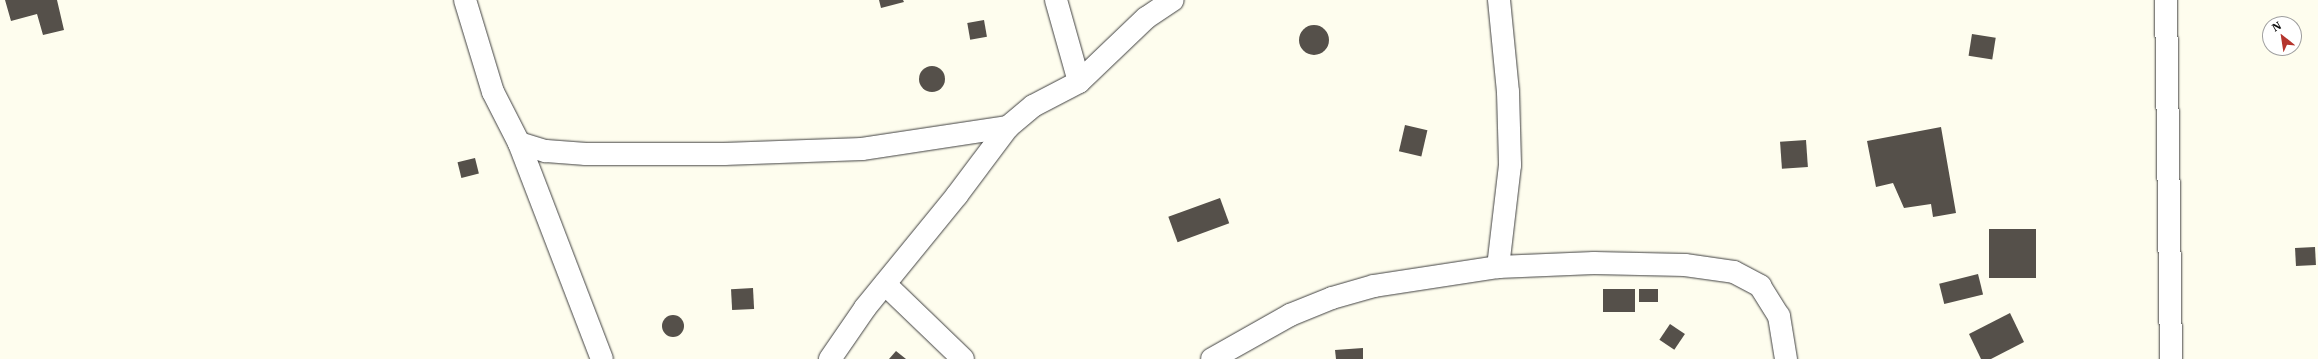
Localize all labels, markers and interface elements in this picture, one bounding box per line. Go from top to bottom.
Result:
north arrow [2262,16,2302,56]
text: N [2269,18,2284,35]

